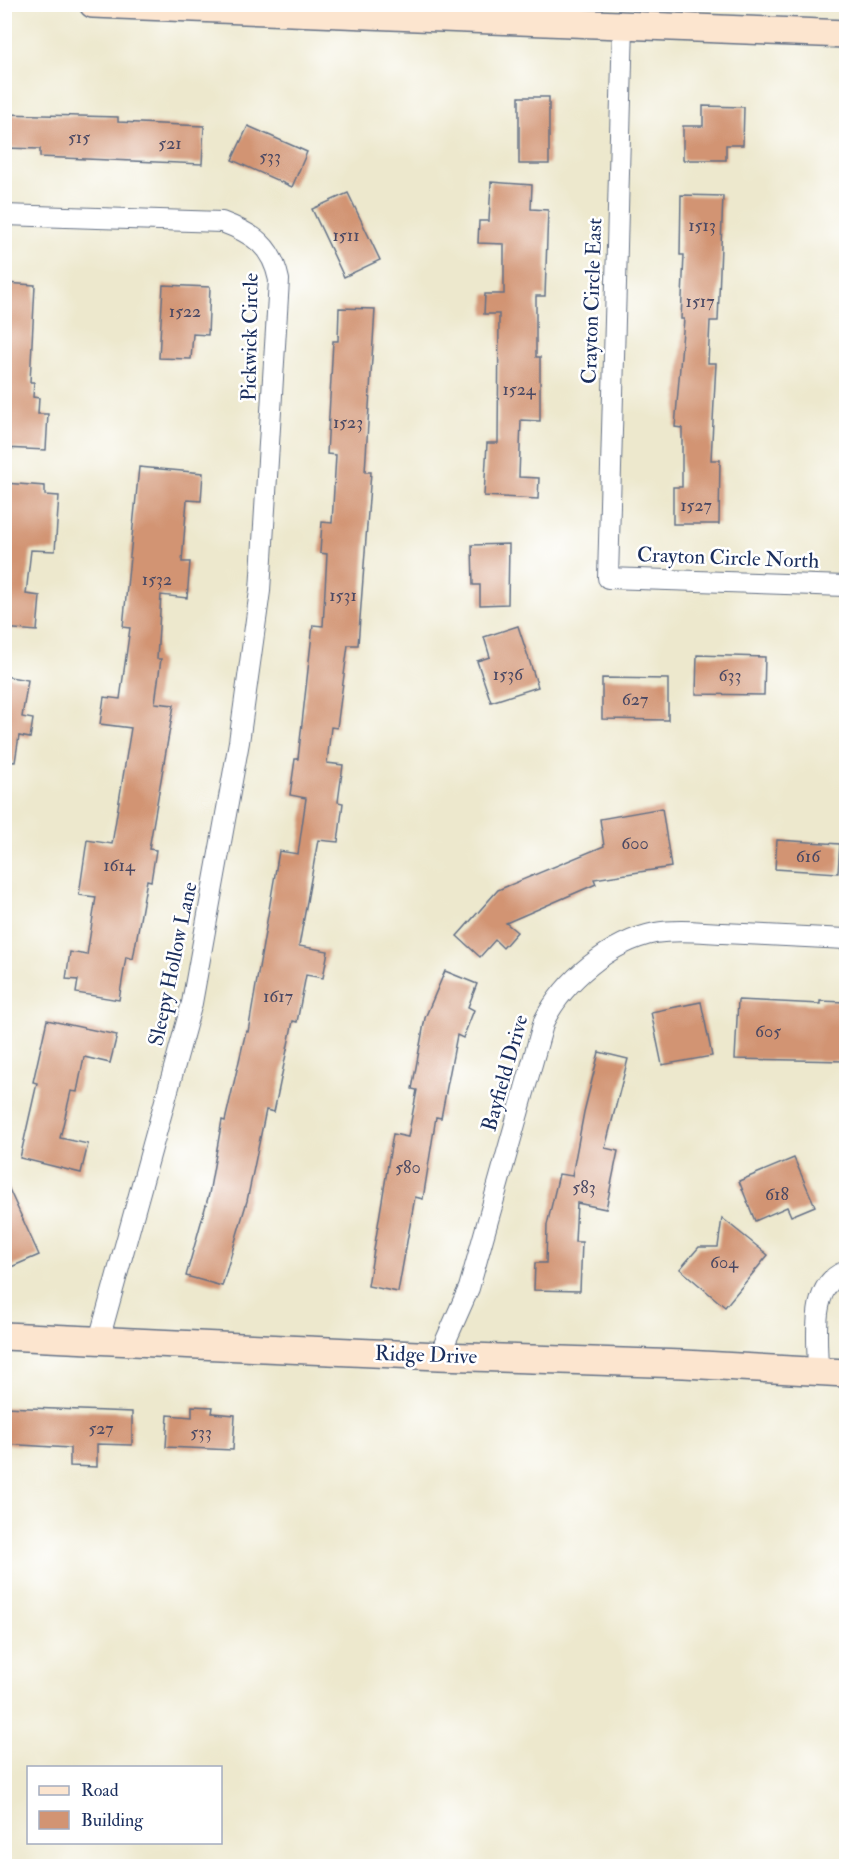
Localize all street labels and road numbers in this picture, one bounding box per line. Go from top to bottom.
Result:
street label: Crayton Circle East [576,217,608,384]
street label: Pickwick Circle [235,272,265,401]
street label: Crayton Circle North [636,541,820,575]
street label: Sleepy Hollow Lane [142,879,204,1049]
street label: Bayfield Drive [475,1011,535,1134]
street label: Ridge Drive [374,1340,478,1370]

